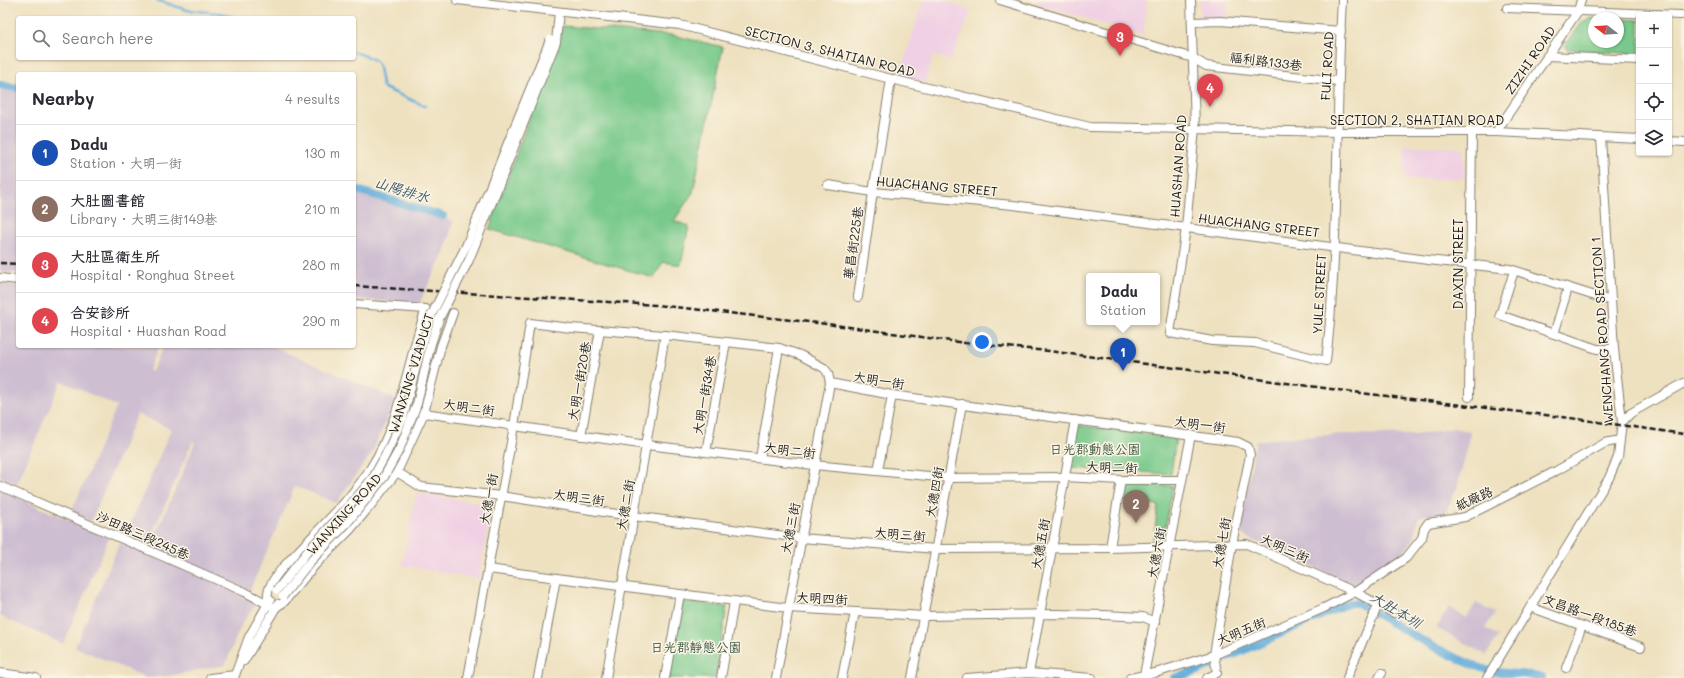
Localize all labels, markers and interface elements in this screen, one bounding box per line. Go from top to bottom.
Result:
north arrow [1588,12,1624,48]
map controls [1636,12,1672,156]
button: + [1636,12,1672,48]
search box [16,16,356,60]
street label: SECTION 3, SHATIAN ROAD [743,21,917,80]
street label: ZIZHI ROAD [1500,22,1559,97]
pin: 3 [1107,23,1133,56]
icon: search [30,27,52,49]
text: Search here [62,28,153,48]
street label: FULI ROAD [1316,31,1337,101]
street label: 福利路133巷 [1229,48,1303,73]
button: − [1636,48,1672,84]
pin: 4 [1197,74,1223,107]
button: locate [1636,84,1672,120]
text: Nearby [32,87,94,109]
text: 4 results [285,90,340,107]
street label: SECTION 2, SHATIAN ROAD [1330,111,1504,128]
street label: HUASHAN ROAD [1165,114,1190,218]
button: layers [1636,120,1672,156]
text: Dadu [70,134,108,154]
text: 1 [42,144,48,161]
text: 130 m [304,144,340,161]
text: Station · 大明一街 [70,154,182,171]
water label: 山陽排水 [373,172,433,207]
street label: HUACHANG STREET [875,172,999,199]
text: 大肚圖書館 [70,190,145,210]
text: 2 [41,200,49,217]
text: 210 m [304,200,340,217]
street label: 華昌街225巷 [839,205,866,281]
street label: HUACHANG STREET [1197,209,1321,240]
text: Library · 大明三街149巷 [70,210,217,227]
street label: DAXIN STREET [1449,218,1466,310]
street label: WENCHANG ROAD SECTION 1 [1587,236,1617,424]
text: 大肚區衛生所 [70,246,160,266]
street label: YULE STREET [1308,253,1329,335]
text: 3 [41,256,49,273]
text: 280 m [302,256,340,273]
text: Hospital · Ronghua Street [70,266,235,283]
popup [1086,273,1160,325]
text: Dadu [1100,281,1138,301]
text: Station [1100,301,1146,318]
text: 合安診所 [70,302,130,322]
street label: WANXING VIADUCT [384,311,437,435]
text: 4 [41,312,49,329]
text: 290 m [303,312,340,329]
text: Hospital · Huashan Road [70,322,226,339]
your location [972,332,992,352]
pin: 1 [1110,338,1136,371]
street label: 大明一街20巷 [563,340,594,422]
street label: 大明一街34巷 [688,354,719,436]
street label: 大明一街 [852,367,906,392]
street label: 大明二街 [442,394,496,419]
street label: 大明一街 [1173,411,1227,436]
street label: 大明二街 [763,438,817,461]
park label: 日光郡動態公園 [1049,440,1141,457]
street label: 大明二街 [1086,457,1138,476]
street label: 大德四街 [921,465,946,519]
street label: WANXING ROAD [302,469,385,558]
street label: 大德一街 [475,472,500,526]
street label: 大德二街 [612,478,637,532]
street label: 紙廠路 [1453,482,1495,513]
street label: 大明三街 [552,484,606,509]
pin: 2 [1123,490,1149,523]
street label: 大德三街 [776,501,803,555]
street label: 沙田路三段245巷 [94,506,193,563]
street label: 大德七街 [1208,516,1233,570]
street label: 大德五街 [1027,517,1052,571]
street label: 大明三街 [873,523,927,544]
street label: 大德六街 [1143,526,1168,580]
street label: 大明三街 [1258,529,1312,566]
water label: 大肚本圳 [1367,587,1427,633]
street label: 大明四街 [796,588,848,607]
street label: 文昌路一段185巷 [1541,590,1640,639]
street label: 大明五街 [1214,613,1268,649]
park label: 日光郡靜態公園 [650,638,742,655]

